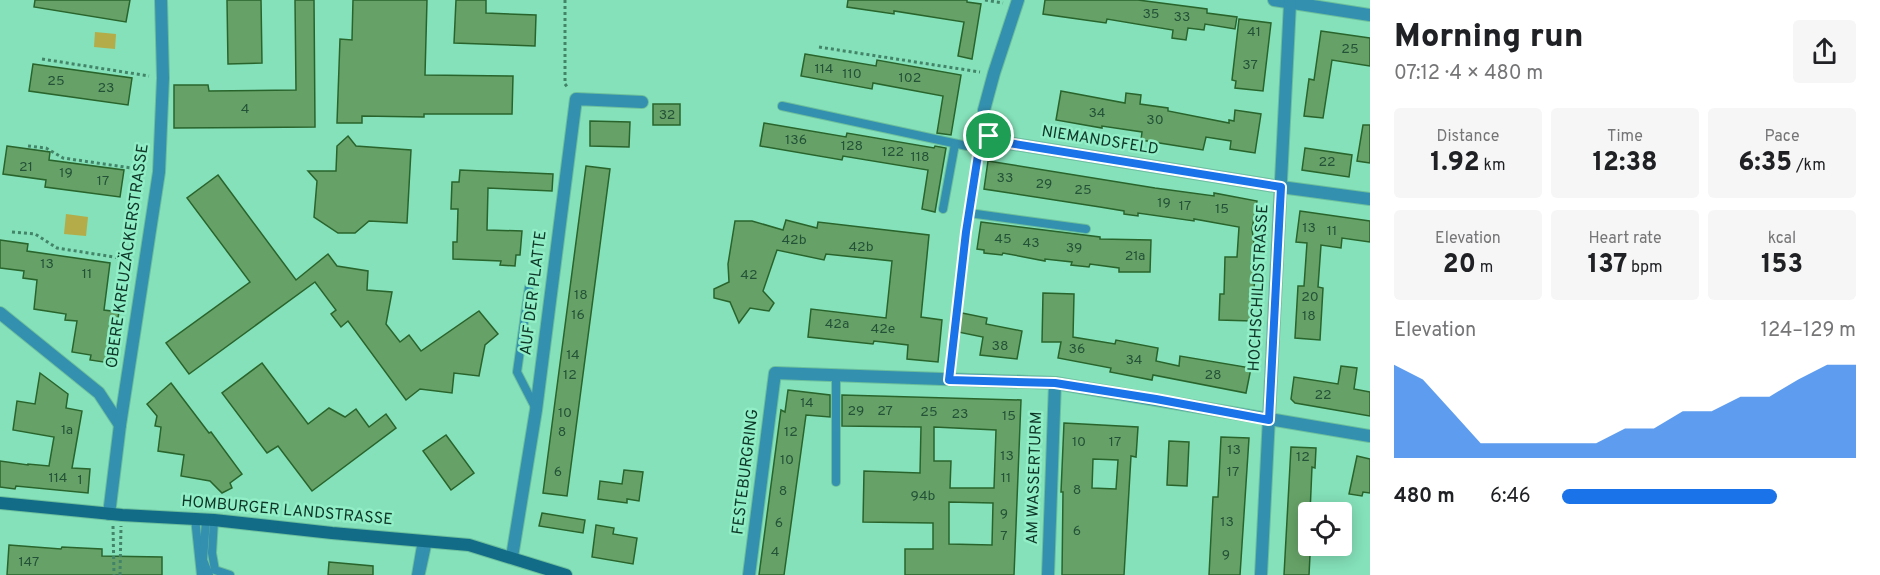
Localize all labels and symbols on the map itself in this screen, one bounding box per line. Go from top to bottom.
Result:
house number: 35 [1142,6,1160,23]
house number: 33 [1174,9,1190,26]
house number: 41 [1247,24,1261,41]
house number: 25 [1341,41,1359,58]
house number: 37 [1242,57,1258,74]
house number: 114 [815,61,833,78]
house number: 110 [842,66,862,83]
house number: 102 [899,70,921,87]
house number: 25 [47,73,65,90]
house number: 23 [98,80,115,97]
house number: 4 [241,101,249,118]
house number: 34 [1088,105,1106,122]
house number: 32 [659,107,675,124]
pin [963,110,1014,161]
house number: 30 [1146,112,1164,129]
street label: NIEMANDSFELD [1040,122,1160,160]
house number: 136 [785,132,807,149]
house number: 128 [841,138,863,155]
street label: OBERE KREUZÄCKERSTRASSE [101,142,154,370]
house number: 122 [882,144,904,161]
house number: 118 [911,149,930,166]
house number: 22 [1318,154,1336,171]
house number: 21 [19,159,33,176]
house number: 19 [59,165,73,182]
house number: 33 [997,170,1013,187]
house number: 17 [97,173,109,190]
house number: 29 [1036,176,1052,193]
house number: 25 [1074,182,1092,199]
house number: 19 [1157,195,1171,212]
house number: 17 [1179,198,1191,215]
house number: 15 [1215,201,1229,218]
street label: HOCHSCHILDSTRASSE [1245,204,1273,372]
house number: 13 [1302,220,1316,237]
house number: 11 [1327,223,1337,240]
street label: AUF DER PLATTE [516,230,552,356]
house number: 45 [994,231,1012,248]
house number: 42b [781,232,807,249]
house number: 43 [1022,235,1040,252]
house number: 42b [848,239,874,256]
house number: 39 [1066,240,1082,257]
house number: 21a [1125,248,1145,265]
house number: 13 [40,256,54,273]
house number: 11 [82,266,92,283]
house number: 42 [740,267,758,284]
house number: 18 [574,287,588,304]
house number: 20 [1301,289,1319,306]
house number: 16 [571,307,585,324]
house number: 18 [1302,308,1316,325]
house number: 42a [825,316,849,333]
house number: 42e [871,321,895,338]
house number: 38 [992,338,1008,355]
house number: 36 [1069,341,1085,358]
house number: 14 [566,347,580,364]
house number: 34 [1125,352,1143,369]
house number: 12 [563,367,577,384]
house number: 28 [1204,367,1222,384]
house number: 22 [1314,387,1332,404]
house number: 14 [800,395,814,412]
house number: 29 [848,403,864,420]
house number: 27 [877,403,893,420]
house number: 25 [920,404,938,421]
house number: 10 [558,405,572,422]
house number: 23 [952,406,969,423]
street label: FESTEBURGRING [728,408,764,536]
house number: 15 [1002,408,1016,425]
street label: AM WASSERTURM [1023,411,1047,545]
house number: 1a [61,422,73,439]
house number: 8 [558,424,566,441]
house number: 12 [784,424,798,441]
house number: 10 [1072,434,1086,451]
house number: 17 [1109,434,1121,451]
house number: 13 [1227,442,1241,459]
house number: 13 [1000,448,1014,465]
house number: 12 [1296,449,1310,466]
house number: 10 [780,452,794,469]
house number: 6 [554,464,562,481]
house number: 17 [1227,464,1239,481]
house number: 114 [49,470,67,487]
house number: 11 [1001,470,1011,487]
house number: 1 [77,472,83,489]
house number: 8 [1073,482,1081,499]
house number: 8 [779,483,787,500]
house number: 94b [911,488,936,505]
street label: HOMBURGER LANDSTRASSE [180,492,394,530]
house number: 9 [1000,506,1008,523]
house number: 13 [1220,514,1234,531]
house number: 6 [775,515,783,532]
house number: 6 [1073,523,1081,540]
house number: 7 [1000,528,1008,545]
house number: 4 [771,544,779,561]
house number: 9 [1222,547,1230,564]
house number: 147 [19,554,39,571]

